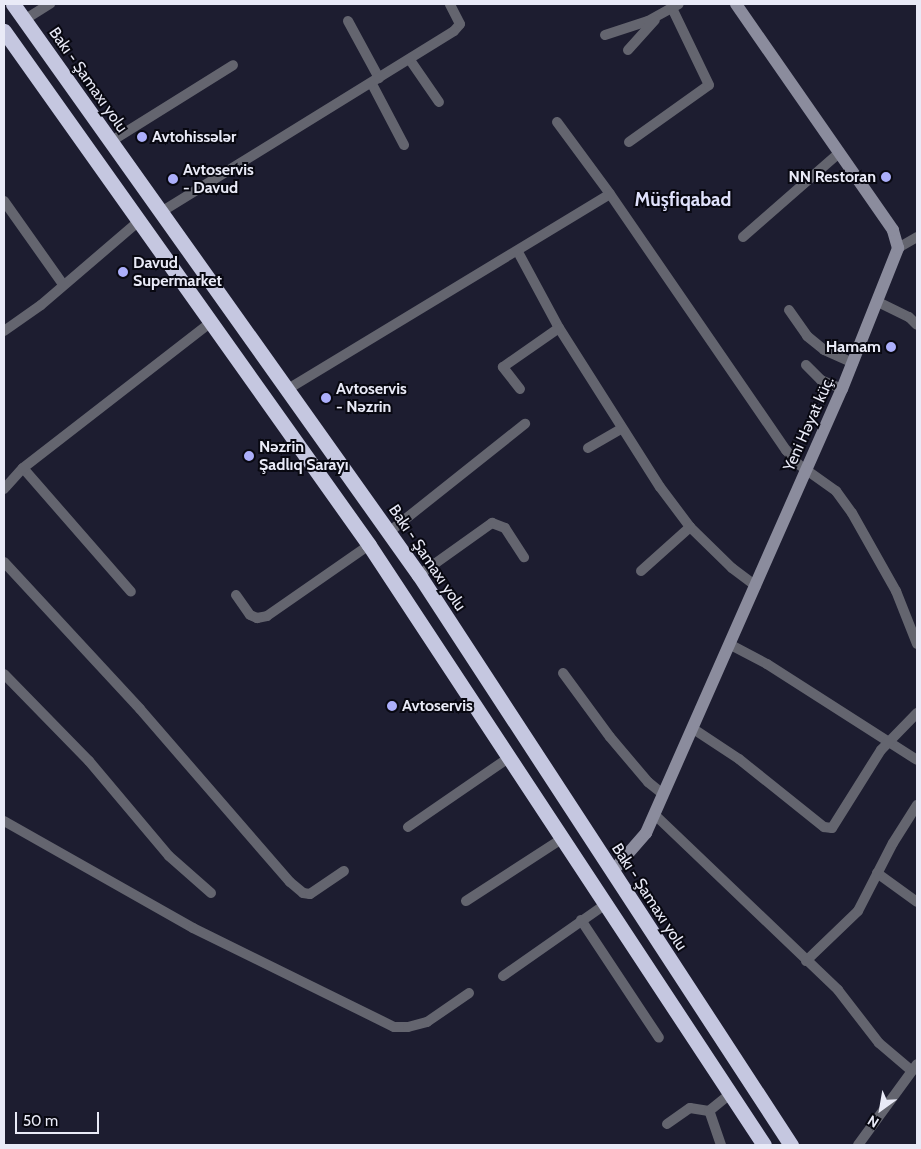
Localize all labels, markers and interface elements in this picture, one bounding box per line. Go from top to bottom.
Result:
street label: Bakı - Şamaxı yolu [45,24,131,136]
place label: Avtohissələr [152,127,236,147]
marker: Avtohissələr [136,131,148,143]
place label: Avtoservis - Davud [183,160,254,198]
place label: NN Restoran [788,167,876,187]
marker: NN Restoran [880,171,892,183]
marker: Avtoservis - Davud [167,173,179,185]
district label: Müşfiqabad [635,189,731,211]
place label: Davud Supermarket [133,253,222,291]
marker: Davud Supermarket [117,266,129,278]
place label: Hamam [826,337,881,357]
marker: Hamam [885,341,897,353]
street label: Yeni Həyat küç. [779,374,839,474]
place label: Avtoservis - Nəzrin [336,379,407,417]
marker: Avtoservis - Nəzrin [320,392,332,404]
place label: Nəzrin Şadlıq Sarayı [259,437,349,475]
marker: Nəzrin Şadlıq Sarayı [243,450,255,462]
street label: Bakı - Şamaxı yolu [384,501,470,615]
place label: Avtoservis [402,696,473,716]
marker: Avtoservis [386,700,398,712]
street label: Bakı - Şamaxı yolu [607,840,691,954]
north arrow [856,1084,906,1134]
scale bar [18,1102,101,1134]
text: N [864,1111,882,1132]
text: 50 m [23,1112,58,1130]

